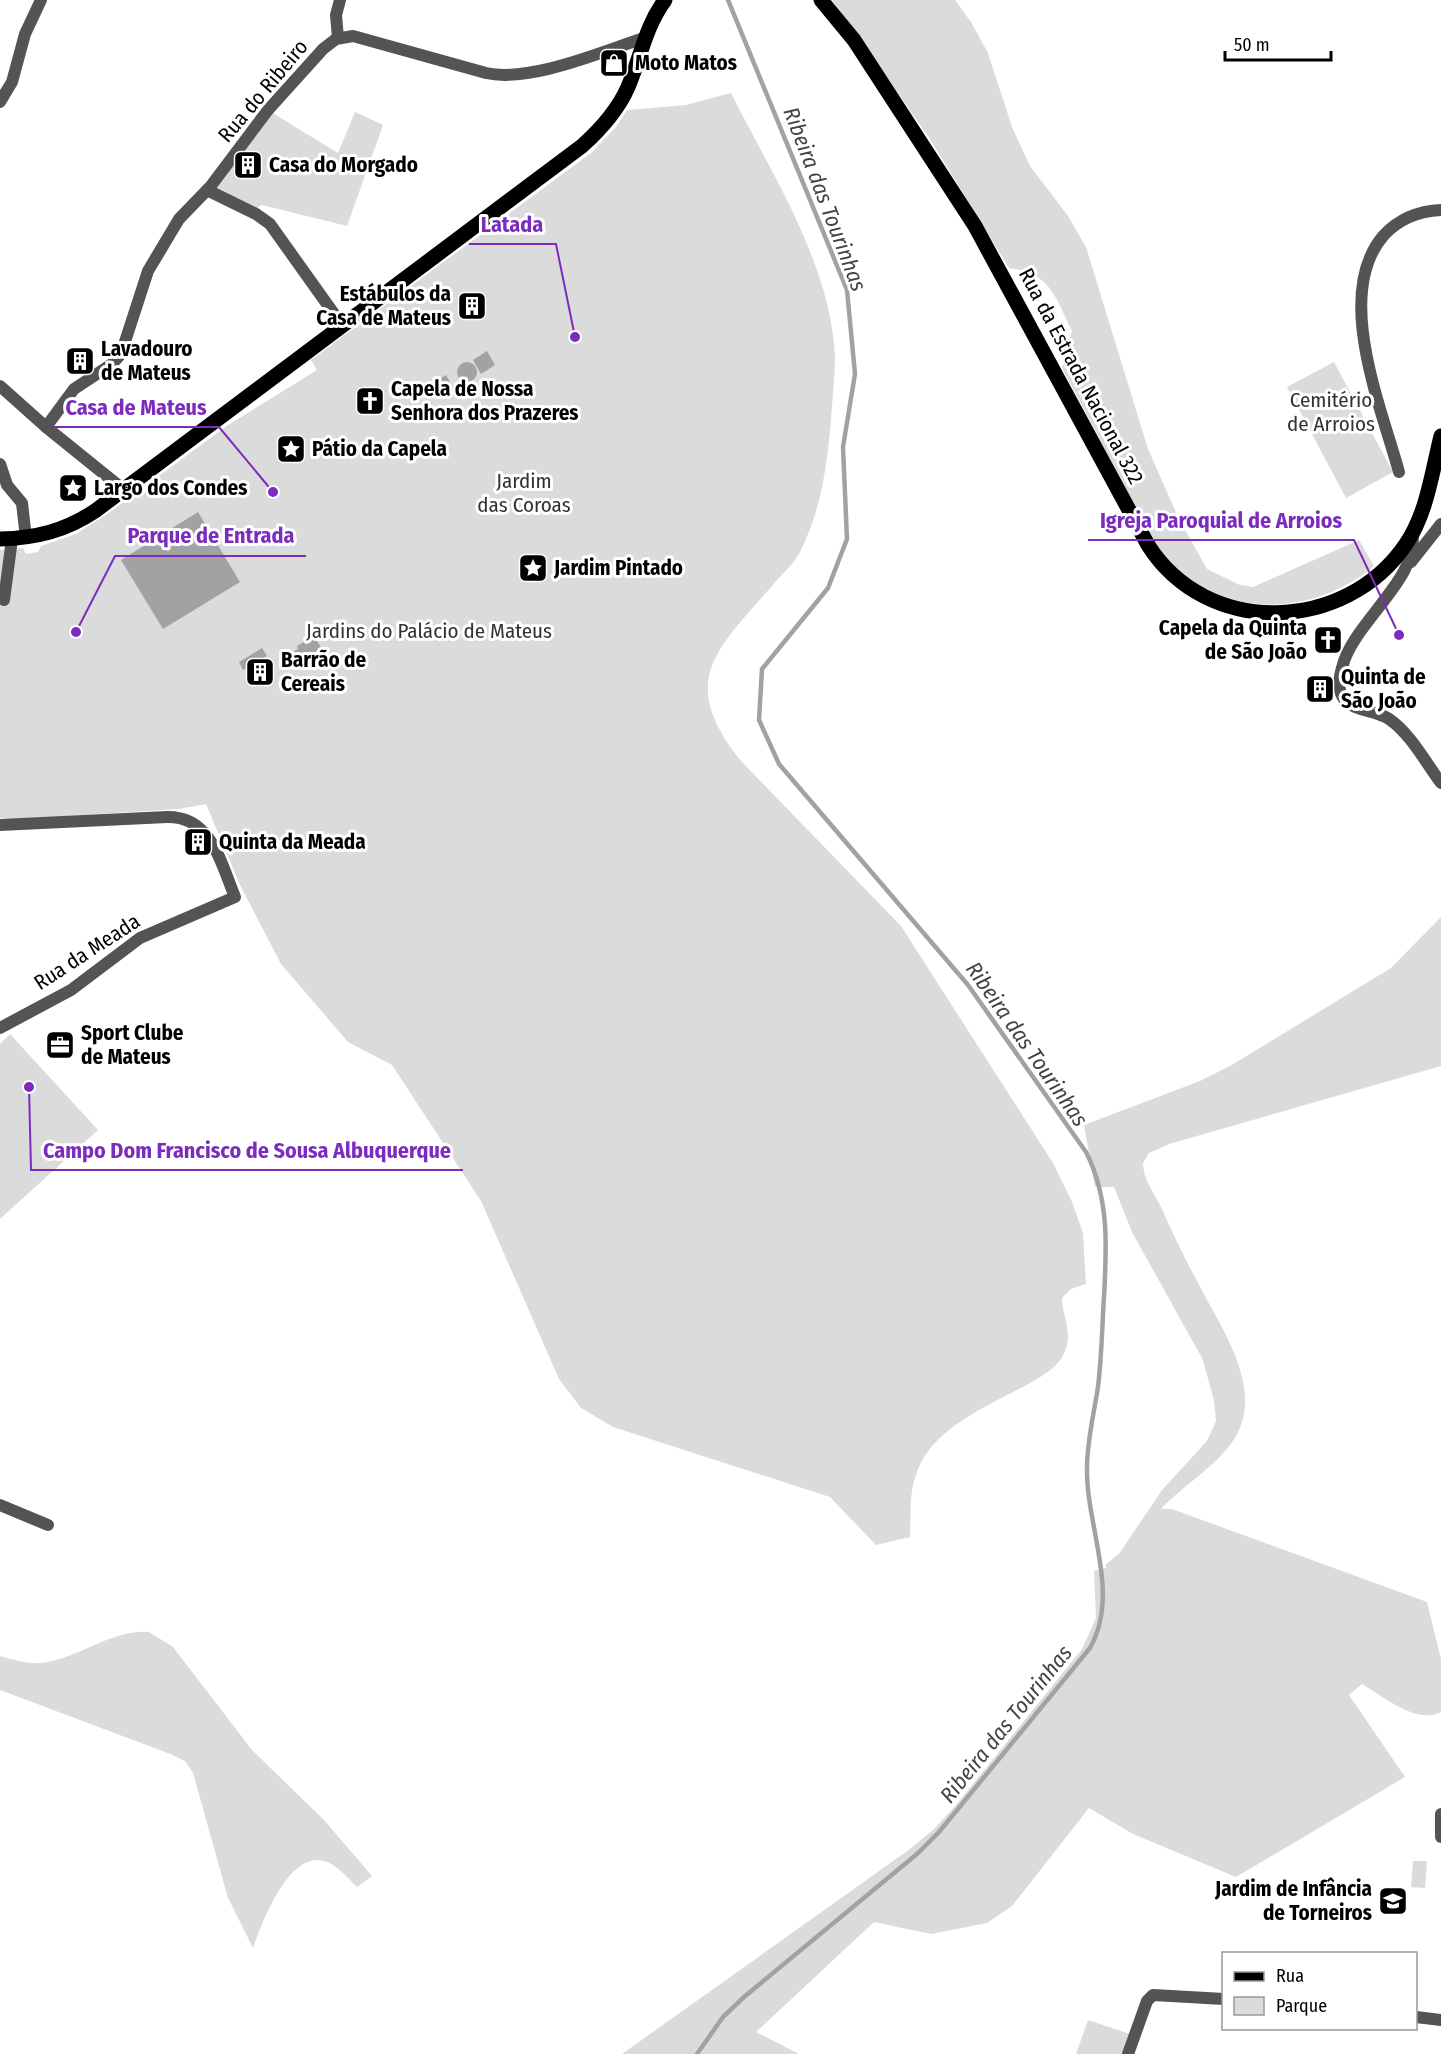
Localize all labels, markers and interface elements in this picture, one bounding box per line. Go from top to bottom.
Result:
scale bar [1225,24,1332,62]
street label: Rua do Ribeiro [212,34,314,148]
text: 50 m [1234,34,1270,56]
shop icon: Moto Matos [598,47,630,79]
place label: Moto Matos [635,50,737,76]
water label: Ribeira das Tourinhas [778,103,872,295]
building icon: Casa do Morgado [232,149,264,181]
place label: Casa do Morgado [269,152,418,178]
callout: Latada [469,204,556,244]
text: Latada [481,211,543,238]
street label: Rua da Estrada Nacional 322 [1013,264,1149,488]
place label: Estábulos da Casa de Mateus [316,281,451,331]
building icon: Estábulos da Casa de Mateus [456,290,488,322]
place label: Lavadouro de Mateus [101,336,193,386]
building icon: Lavadouro de Mateus [64,345,96,377]
place label: Capela de Nossa Senhora dos Prazeres [391,376,579,426]
church icon: Capela de Nossa Senhora dos Prazeres [354,385,386,417]
callout: Casa de Mateus [54,387,219,427]
park label: Cemitério de Arroios [1287,387,1375,437]
text: Casa de Mateus [65,394,207,421]
place icon: Pátio da Capela [275,433,307,465]
place label: Pátio da Capela [312,436,447,462]
park label: Jardim das Coroas [477,468,571,518]
place icon: Largo dos Condes [57,472,89,504]
place label: Largo dos Condes [94,475,247,501]
callout: Igreja Paroquial de Arroios [1088,500,1354,540]
text: Igreja Paroquial de Arroios [1100,507,1342,534]
callout: Parque de Entrada [115,516,306,556]
text: Parque de Entrada [128,522,295,549]
place icon: Jardim Pintado [517,552,549,584]
place label: Jardim Pintado [553,555,683,581]
place label: Capela da Quinta de São João [1159,615,1307,665]
park label: Jardins do Palácio de Mateus [306,618,552,644]
church icon: Capela da Quinta de São João [1312,624,1344,656]
place label: Barrão de Cereais [281,647,366,697]
building icon: Barrão de Cereais [244,656,276,688]
place label: Quinta de São João [1341,664,1426,714]
building icon: Quinta de São João [1304,673,1336,705]
building icon: Quinta da Meada [182,826,214,858]
place label: Quinta da Meada [219,829,366,855]
street label: Rua da Meada [29,908,145,996]
water label: Ribeira das Tourinhas [960,956,1094,1132]
place label: Sport Clube de Mateus [81,1020,184,1070]
office icon: Sport Clube de Mateus [44,1029,76,1061]
callout: Campo Dom Francisco de Sousa Albuquerque [31,1130,463,1170]
text: Campo Dom Francisco de Sousa Albuquerque [43,1137,451,1164]
water label: Ribeira das Tourinhas [934,1640,1078,1808]
place label: Jardim de Infância de Torneiros [1214,1876,1372,1926]
school or university icon: Jardim de Infância de Torneiros [1377,1885,1409,1917]
legend [1222,1952,1417,2030]
text: Rua [1276,1965,1304,1987]
text: Parque [1276,1995,1327,2017]

